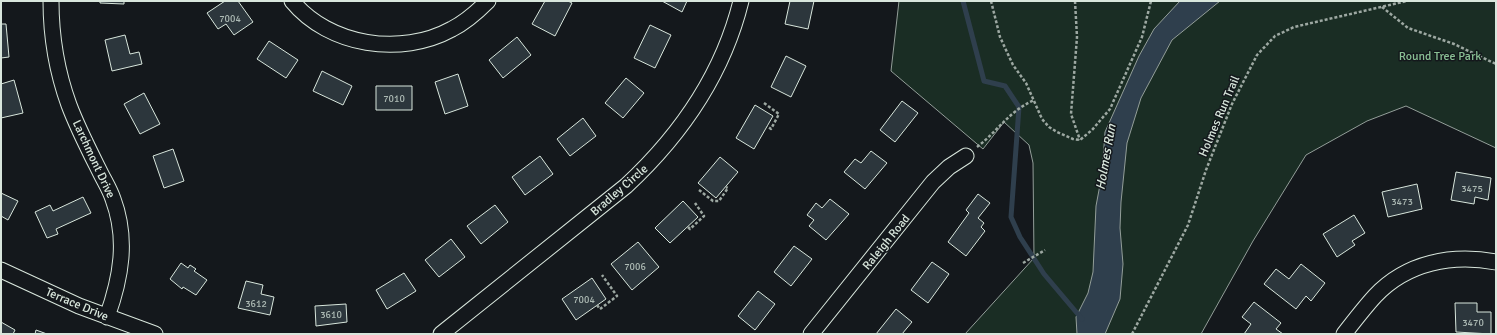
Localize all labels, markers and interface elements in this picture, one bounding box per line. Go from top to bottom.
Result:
house number: 7004 [219,13,241,25]
park label: Round Tree Park [1399,49,1481,64]
street label: Holmes Run Trail [1196,73,1243,159]
house number: 7010 [383,93,405,105]
street label: Larchmont Drive [69,118,118,201]
water label: Holmes Run [1092,122,1120,191]
street label: Bradley Circle [588,161,651,219]
house number: 3475 [1461,183,1483,195]
house number: 3473 [1391,196,1413,208]
street label: Raleigh Road [859,212,913,273]
house number: 7006 [624,261,646,273]
street label: Terrace Drive [43,285,110,324]
house number: 7004 [573,294,595,306]
house number: 3612 [245,298,267,310]
house number: 3610 [320,309,342,321]
house number: 3470 [1462,317,1484,329]

